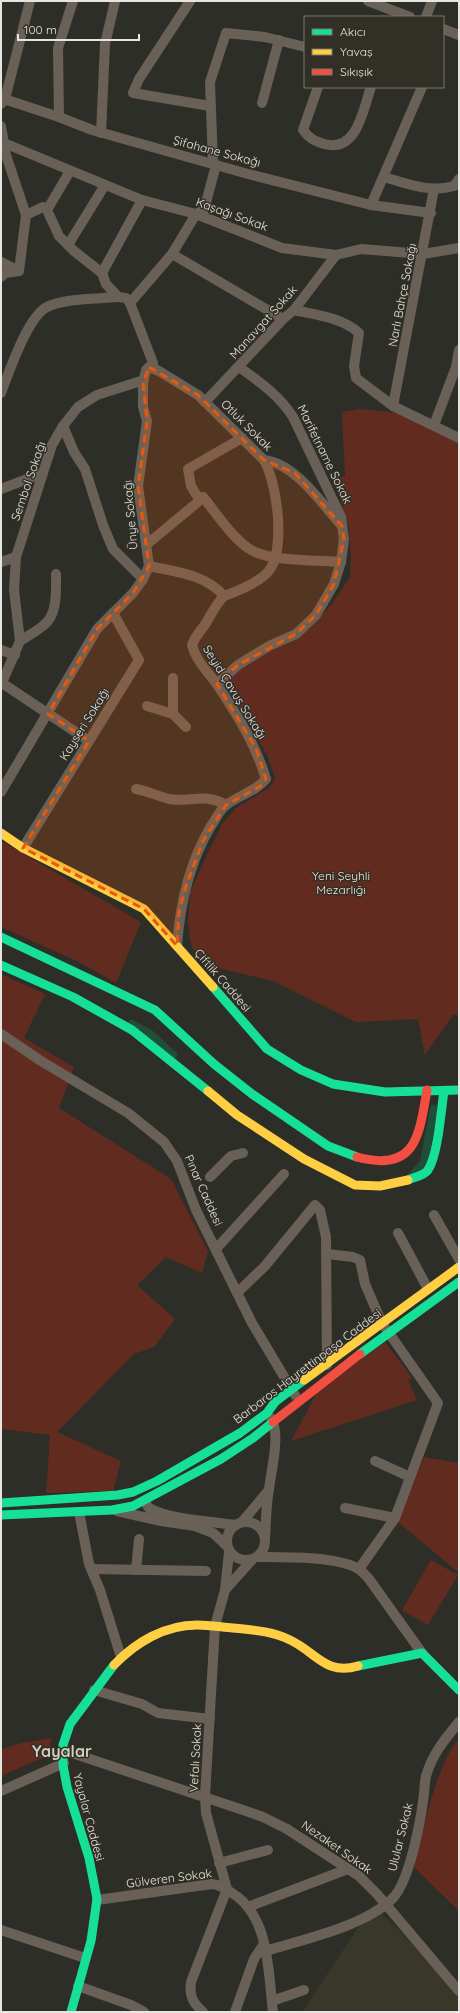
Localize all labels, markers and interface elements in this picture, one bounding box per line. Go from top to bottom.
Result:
scale bar [18,16,139,42]
legend [304,16,444,88]
text: 100 m [24,22,57,37]
text: Akıcı [340,24,366,39]
text: Yavaş [340,44,373,59]
text: Sıkışık [340,64,373,79]
street label: Şifahane Sokağı [172,132,262,170]
street label: Kaşağı Sokak [194,194,270,234]
street label: Narlı Bahçe Sokağı [385,242,419,348]
street label: Manavgat Sokak [226,282,300,362]
street label: Otluk Sokak [218,396,276,454]
street label: Marifetname Sokak [295,402,355,506]
street label: Sembol Sokağı [7,439,49,523]
street label: Ünye Sokağı [119,480,141,550]
street label: Seyid Çavuş Sokağı [200,642,270,742]
street label: Kayseri Sokağı [56,685,112,763]
park label: Yeni Şeyhli Mezarlığı [312,868,370,897]
street label: Çiftlik Caddesi [192,945,254,1015]
street label: Pınar Caddesi [182,1152,226,1228]
street label: Barbaros Hayrettinpaşa Caddesi [230,1305,384,1427]
street label: Vefalı Sokak [186,1723,204,1793]
district label: Yayalar [32,1741,92,1761]
street label: Yayalar Caddesi [70,1771,108,1863]
street label: Ulular Sokak [384,1801,416,1873]
street label: Nezaket Sokak [299,1817,375,1877]
street label: Gülveren Sokak [125,1865,213,1891]

